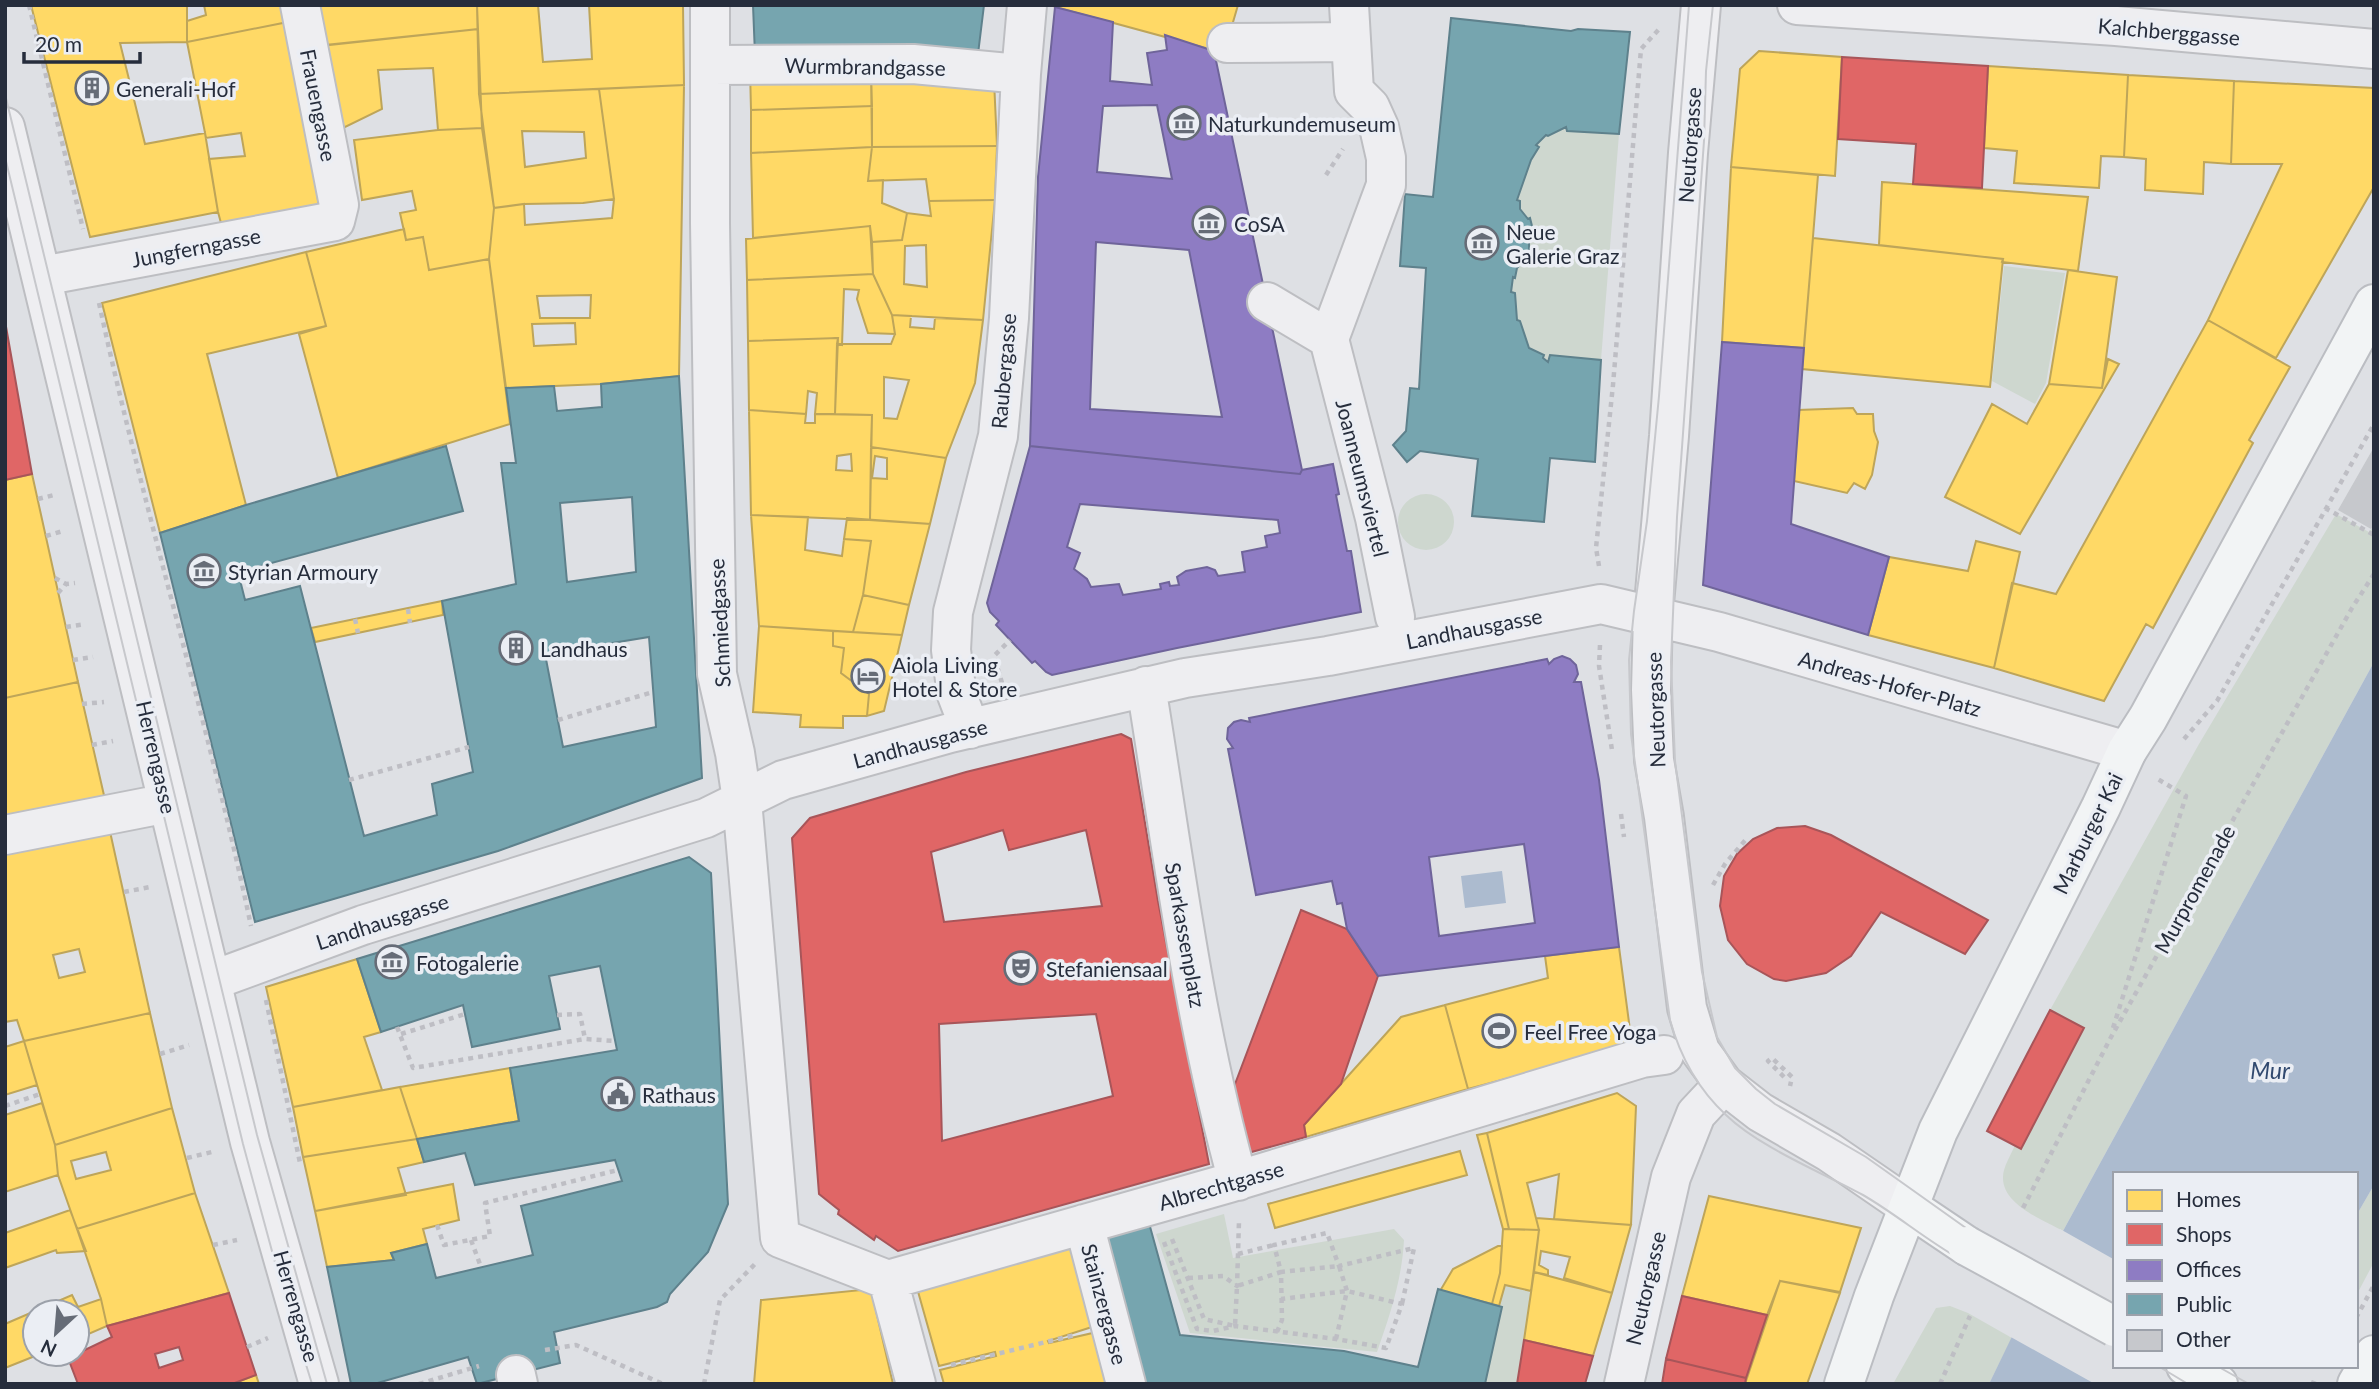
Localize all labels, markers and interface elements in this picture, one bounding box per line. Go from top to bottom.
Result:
street label: Kalchberggasse [2097,12,2241,50]
scale bar [24,21,140,65]
text: 20 m [35,31,82,56]
street label: Frauengasse [296,47,342,163]
street label: Wurmbrandgasse [784,52,946,80]
building icon: Generali-Hof [73,69,111,107]
place label: Generali-Hof [116,76,236,101]
street label: Neutorgasse [1672,86,1706,204]
museum icon: Naturkundemuseum [1165,104,1203,142]
place label: Naturkundemuseum [1208,111,1396,136]
museum icon: CoSA [1190,204,1228,242]
place label: CoSA [1234,211,1286,236]
place label: Neue Galerie Graz [1506,219,1619,268]
street label: Jungferngasse [129,222,263,272]
museum icon: Neue Galerie Graz [1463,224,1501,262]
street label: Raubergasse [985,312,1021,430]
street label: Joanneumsviertel [1331,397,1395,559]
museum icon: Styrian Armoury [185,552,223,590]
street label: Schmiedgasse [703,558,735,688]
place label: Styrian Armoury [228,559,378,584]
street label: Landhausgasse [1404,603,1544,653]
building icon: Landhaus [497,629,535,667]
place label: Landhaus [540,636,628,661]
street label: Andreas-Hofer-Platz [1796,645,1984,721]
place label: Aiola Living Hotel & Store [892,652,1017,701]
street label: Neutorgasse [1640,652,1670,768]
hotel icon: Aiola Living Hotel & Store [849,657,887,695]
street label: Herrengasse [132,698,182,816]
street label: Landhausgasse [850,713,990,773]
street label: Marburger Kai [2047,768,2127,898]
street label: Murpromenade [2148,820,2240,958]
street label: Sparkassenplatz [1161,860,1211,1010]
street label: Landhausgasse [312,888,452,954]
museum icon: Fotogalerie [373,943,411,981]
theatre icon: Stefaniensaal [1002,949,1040,987]
place label: Fotogalerie [416,950,519,975]
place label: Stefaniensaal [1046,956,1168,981]
sports icon: Feel Free Yoga [1480,1012,1518,1050]
place label: Feel Free Yoga [1524,1019,1656,1044]
water label: Mur [2250,1056,2291,1084]
public building icon: Rathaus [599,1075,637,1113]
place label: Rathaus [642,1082,716,1107]
street label: Albrechtgasse [1156,1155,1286,1215]
legend [2113,1172,2358,1368]
text: Homes [2176,1186,2241,1211]
text: Shops [2176,1221,2232,1246]
street label: Neutorgasse [1620,1229,1670,1347]
street label: Stainzergasse [1077,1241,1133,1367]
street label: Herrengasse [269,1247,325,1365]
text: Offices [2176,1256,2241,1281]
text: Public [2176,1291,2232,1316]
north arrow [21,1298,91,1368]
text: Other [2176,1326,2231,1351]
text: N [37,1335,60,1362]

